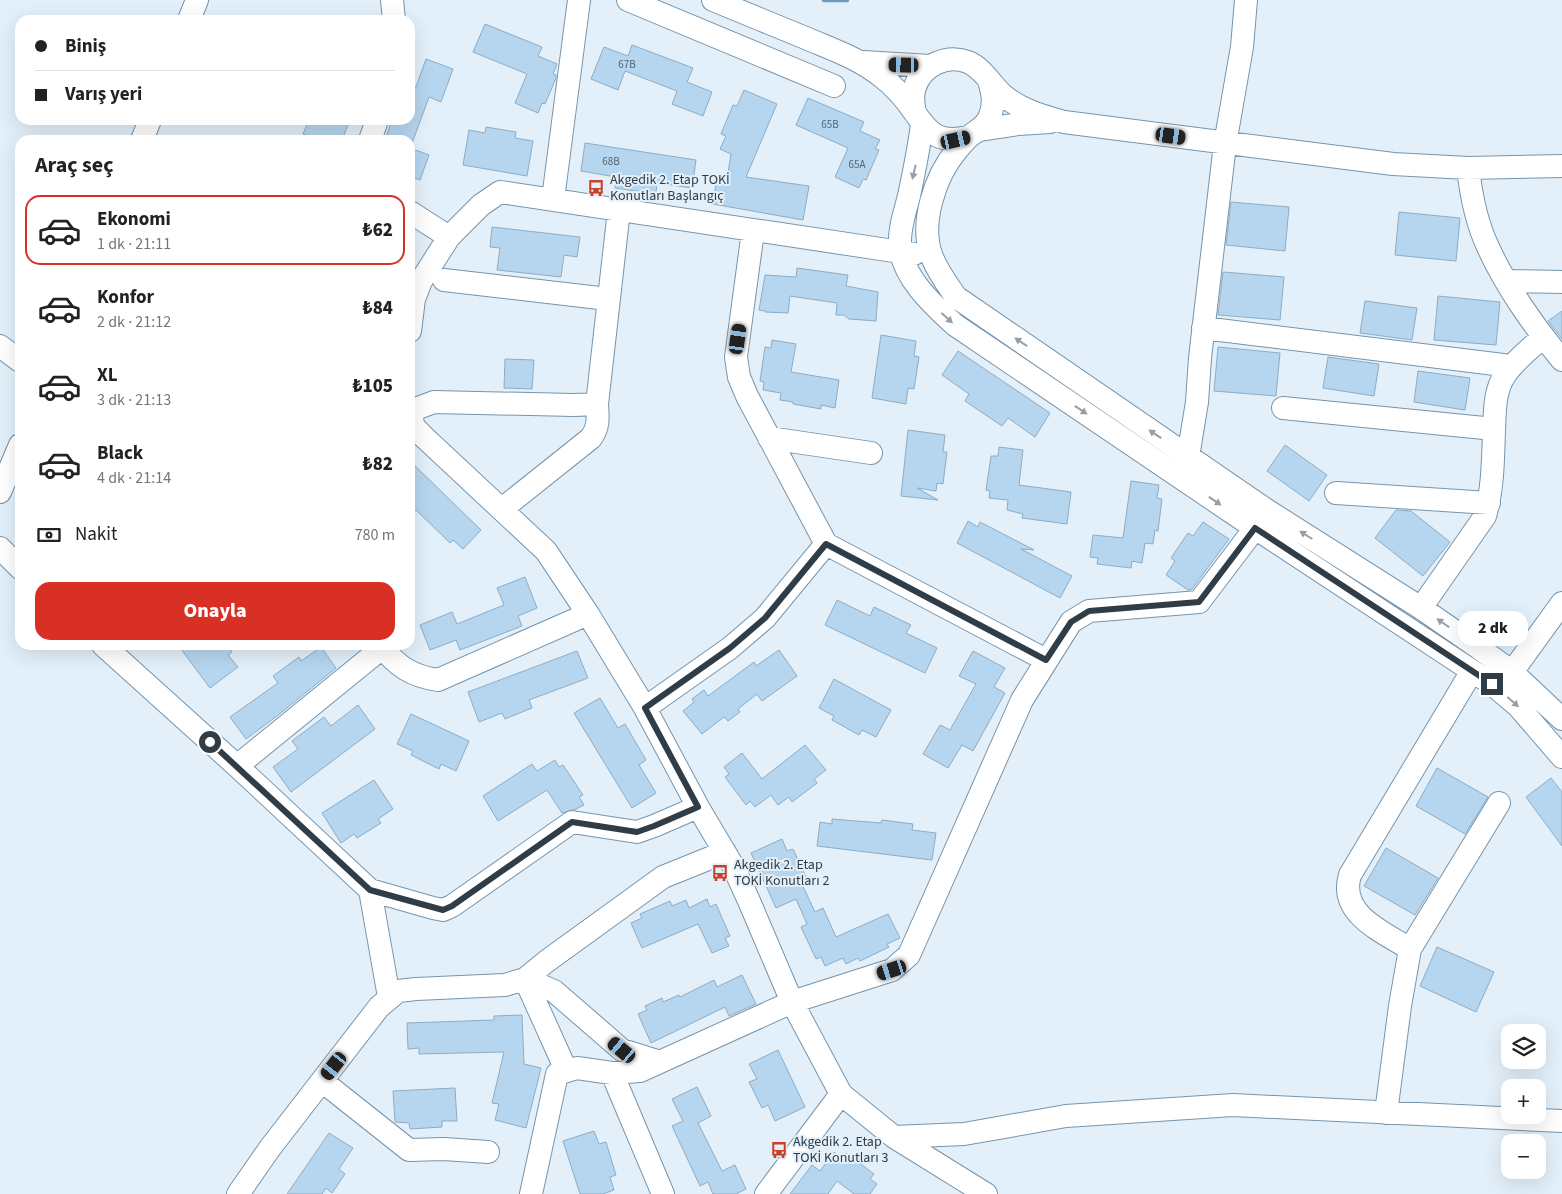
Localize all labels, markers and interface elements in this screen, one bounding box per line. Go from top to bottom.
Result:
text: Biniş [65,33,106,60]
house number: 67B [618,57,636,72]
car [888,57,919,73]
text: Varış yeri [65,81,142,108]
house number: 65B [821,117,839,132]
car [1155,126,1186,146]
car [939,129,972,151]
text: Araç seç [35,149,113,181]
house number: 68B [602,154,620,169]
house number: 65A [849,157,865,172]
one-way arrow [910,165,918,180]
place label: Akgedik 2. Etap TOKİ Konutları Başlangıç [610,170,730,206]
bus stop icon: Akgedik 2. Etap TOKİ Konutları Başlangıç [586,178,606,198]
text: Ekonomi [97,206,171,233]
icon: car [37,208,82,253]
text: ₺62 [363,217,393,244]
text: 1 dk · 21:11 [97,233,171,255]
text: Konfor [97,284,154,311]
icon: car [37,286,82,331]
text: ₺84 [363,295,393,322]
text: 2 dk · 21:12 [97,311,171,333]
one-way arrow [940,312,952,324]
car [728,323,747,355]
one-way arrow [1014,337,1028,347]
text: XL [97,362,118,389]
icon: car [37,364,82,409]
text: ₺105 [352,373,393,400]
text: 3 dk · 21:13 [97,389,171,411]
one-way arrow [1074,405,1087,415]
one-way arrow [1148,429,1162,439]
text: Black [97,440,143,467]
icon: car [37,442,82,487]
text: ₺82 [363,451,393,478]
text: 4 dk · 21:14 [97,467,171,489]
one-way arrow [1208,496,1222,505]
icon: cash [35,521,63,549]
text: Nakit [75,521,117,548]
text: 780 m [355,524,395,546]
one-way arrow [1300,530,1313,540]
button: Onayla [35,582,395,640]
callout: 2 dk [1457,612,1527,646]
text: 2 dk [1478,617,1508,639]
one-way arrow [1436,618,1450,628]
route end [1481,673,1503,695]
one-way arrow [1506,696,1518,708]
route start [199,731,221,753]
place label: Akgedik 2. Etap TOKİ Konutları 2 [734,855,829,891]
bus stop icon: Akgedik 2. Etap TOKİ Konutları 2 [710,863,730,883]
car [875,958,908,982]
map controls [1501,1024,1546,1179]
button: layers [1501,1024,1546,1069]
car [605,1035,638,1065]
car [318,1050,349,1082]
button: + [1501,1079,1546,1124]
place label: Akgedik 2. Etap TOKİ Konutları 3 [793,1132,888,1168]
button: − [1501,1134,1546,1179]
bus stop icon: Akgedik 2. Etap TOKİ Konutları 3 [769,1140,789,1160]

